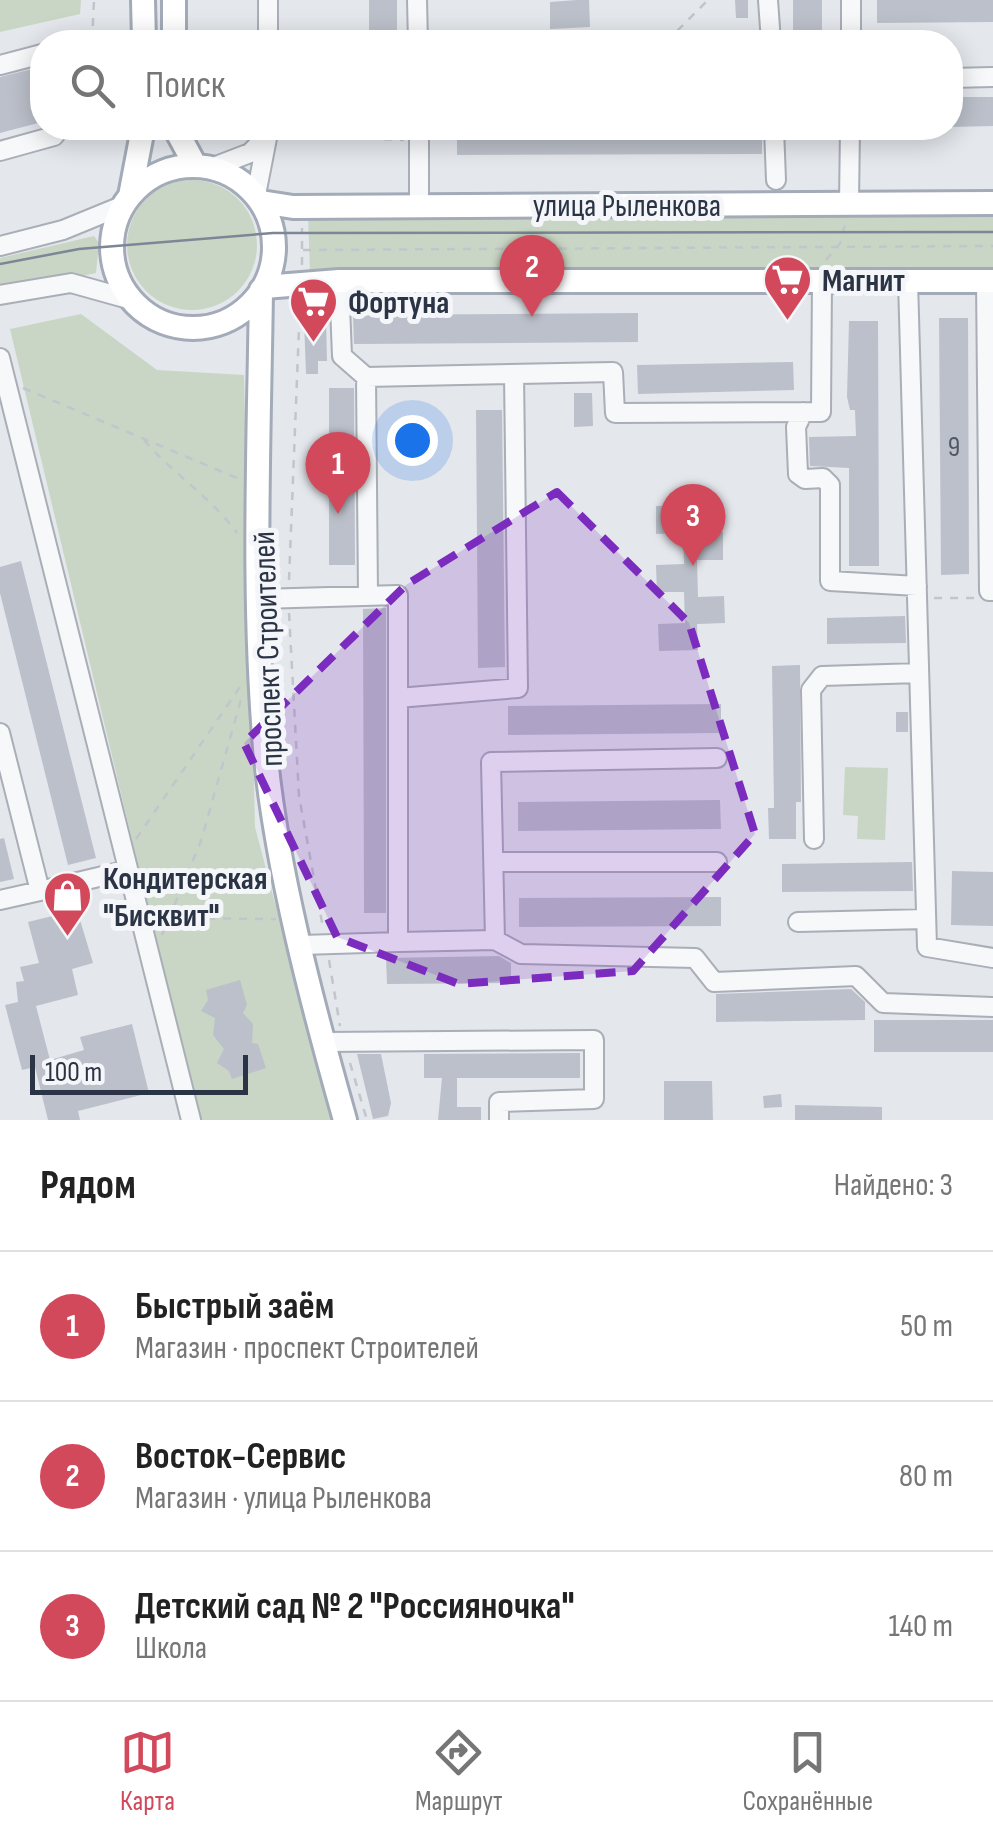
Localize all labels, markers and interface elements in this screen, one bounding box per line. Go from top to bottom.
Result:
search box [30,30,963,140]
icon: search [65,58,120,113]
text: Поиск [145,63,225,108]
street label: улица Рыленкова [533,187,721,226]
pin: 2 [500,234,564,317]
supermarket icon: Магнит [761,254,813,322]
place label: Магнит [822,262,905,301]
supermarket icon: Фортуна [287,276,339,344]
place label: Фортуна [348,284,449,323]
your location [387,415,438,466]
house number: 9 [948,431,960,464]
pin: 1 [306,432,370,514]
pin: 3 [660,484,726,566]
street label: проспект Строителей [245,531,292,767]
place label: Кондитерская "Бисквит" [103,860,267,936]
shop icon: Кондитерская "Бисквит" [42,870,94,938]
scale bar [30,1050,248,1094]
text: 100 m [45,1056,102,1089]
text: Рядом [40,1160,136,1211]
text: Найдено: 3 [834,1166,953,1205]
text: Быстрый заём [135,1284,334,1329]
text: 1 [66,1307,79,1346]
text: 50 m [900,1307,953,1346]
text: Магазин · проспект Строителей [135,1329,479,1368]
text: Восток-Сервис [135,1434,346,1479]
text: 2 [65,1457,80,1496]
text: 80 m [899,1457,953,1496]
text: Магазин · улица Рыленкова [135,1479,432,1518]
text: Детский сад № 2 "Россияночка" [135,1584,574,1629]
text: 3 [65,1607,80,1646]
text: 140 m [889,1607,953,1646]
text: Школа [135,1629,207,1668]
tab: Карта [120,1725,175,1818]
tab: Маршрут [415,1725,503,1818]
tab: Сохранённые [742,1725,873,1818]

